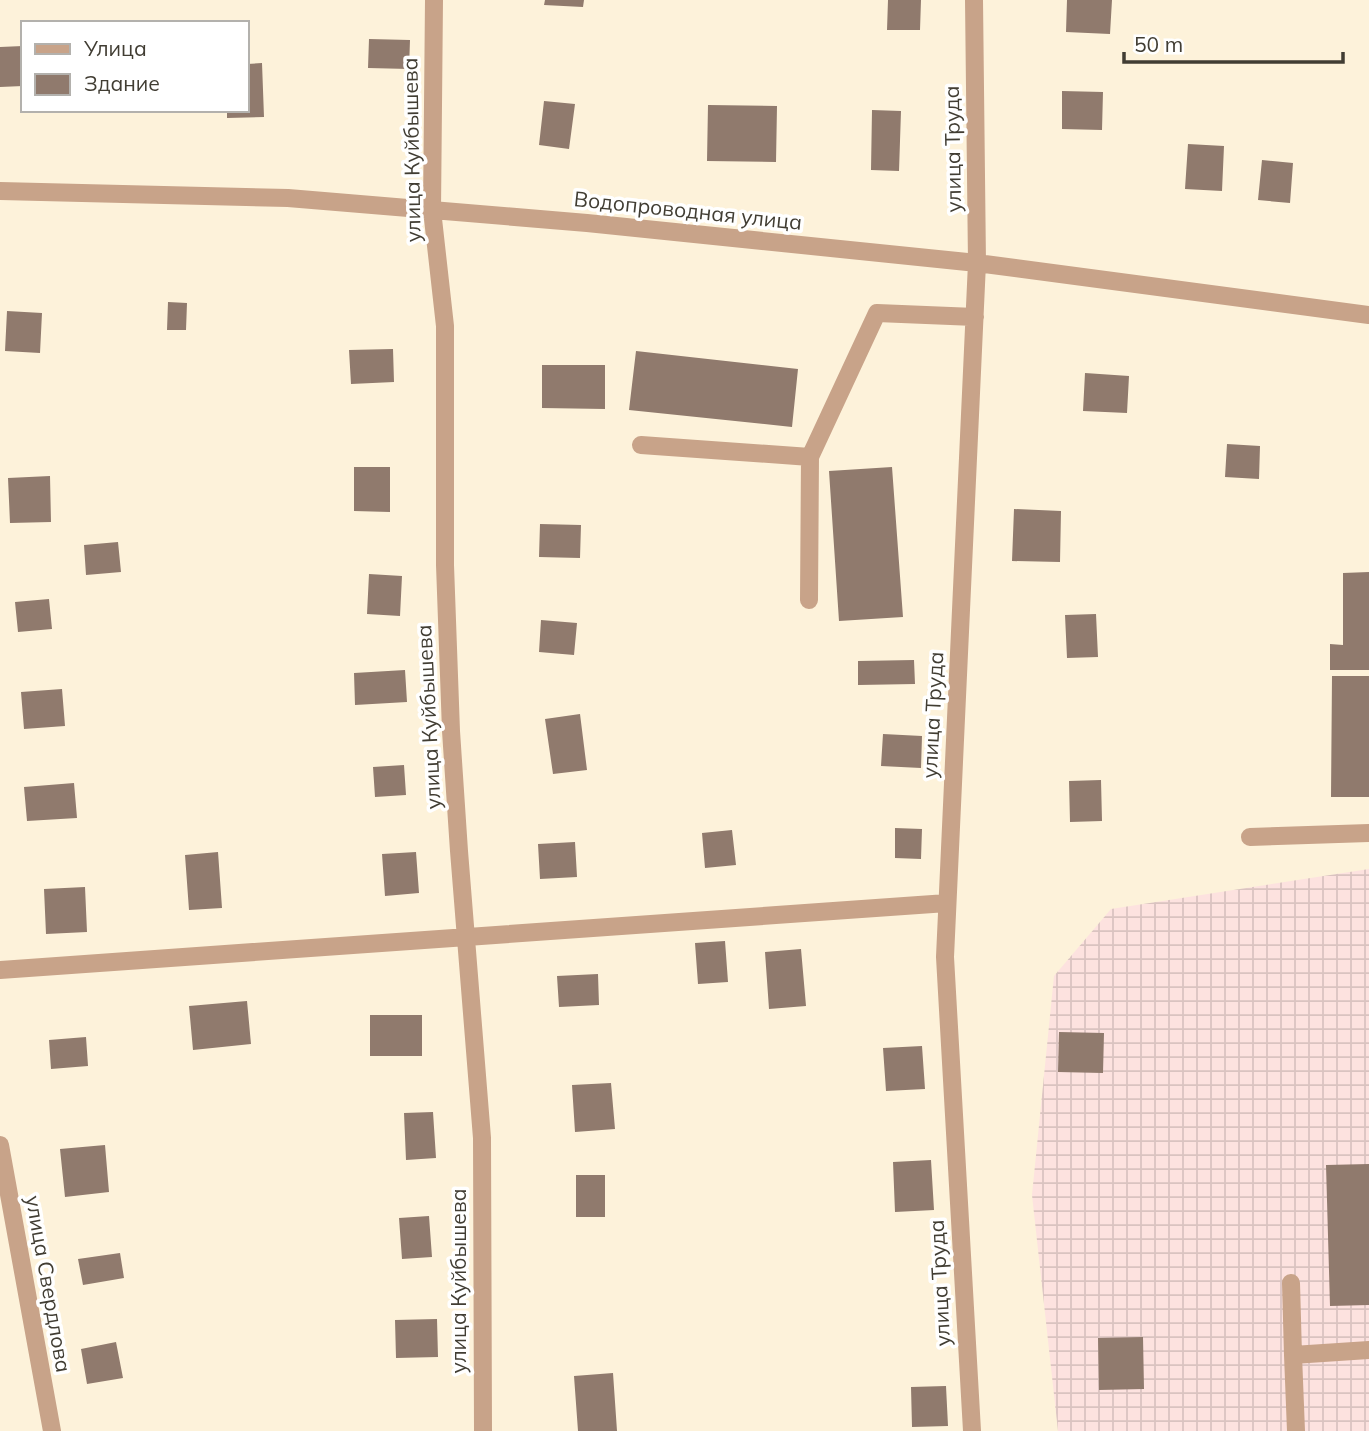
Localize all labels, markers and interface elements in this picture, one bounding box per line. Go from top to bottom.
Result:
legend [21,21,248,112]
scale bar [1124,21,1343,65]
text: 50 m [1134,31,1183,57]
text: Улица [83,35,147,61]
street label: улица Куйбышева [396,57,426,243]
text: Здание [84,70,160,96]
street label: улица Труда [938,85,966,213]
street label: Водопроводная улица [573,185,803,235]
street label: улица Куйбышева [410,624,446,810]
street label: улица Труда [916,651,948,779]
street label: улица Куйбышева [445,1189,471,1374]
street label: улица Свердлова [21,1193,77,1374]
street label: улица Труда [923,1219,955,1347]

